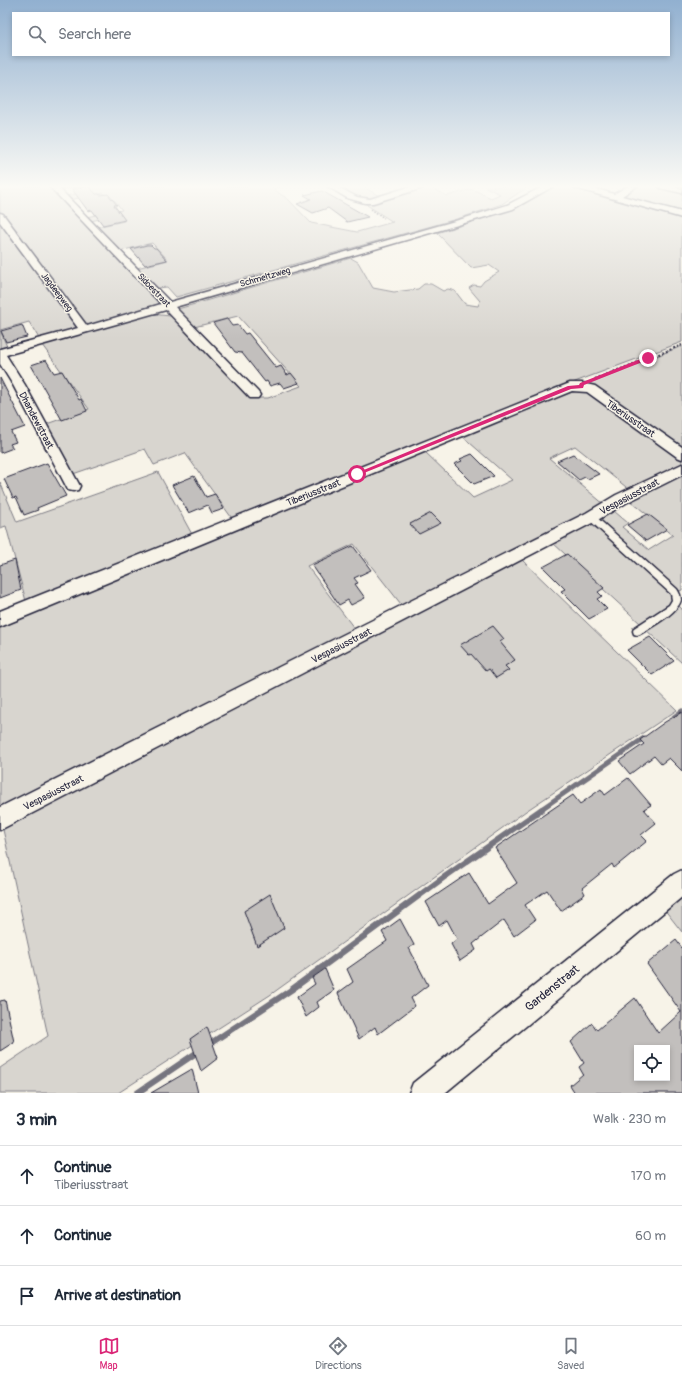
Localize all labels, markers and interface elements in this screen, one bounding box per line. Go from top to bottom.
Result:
search box [12,12,670,56]
icon: search [26,23,48,45]
text: Search here [58,25,131,44]
street label: Schmeltzweg [239,265,292,290]
street label: Jagdeepweg [38,271,75,314]
street label: Sidoestraat [135,271,173,310]
route end [639,349,657,367]
street label: Dhandewstraat [16,390,57,452]
street label: Tiberiusstraat [604,398,658,441]
route start [348,465,366,483]
street label: Tiberiusstraat [285,476,343,509]
street label: Vespasiusstraat [598,476,662,518]
street label: Vespasiusstraat [309,625,374,666]
street label: Vespasiusstraat [21,772,86,813]
street label: Gardenstraat [522,962,583,1015]
map controls [634,1045,670,1081]
button: locate [634,1045,670,1081]
text: 3 min [16,1109,57,1130]
text: Walk · 230 m [593,1111,666,1127]
text: Continue [54,1158,112,1177]
icon: ahead [16,1165,38,1187]
text: 170 m [631,1168,666,1184]
text: Tiberiusstraat [54,1177,128,1193]
icon: ahead [16,1225,38,1247]
text: Continue [54,1226,112,1245]
text: 60 m [635,1228,666,1244]
icon: arrive [16,1285,38,1307]
text: Arrive at destination [54,1286,181,1305]
tab: Map [98,1335,120,1372]
tab: Directions [315,1335,362,1372]
tab: Saved [557,1335,584,1372]

